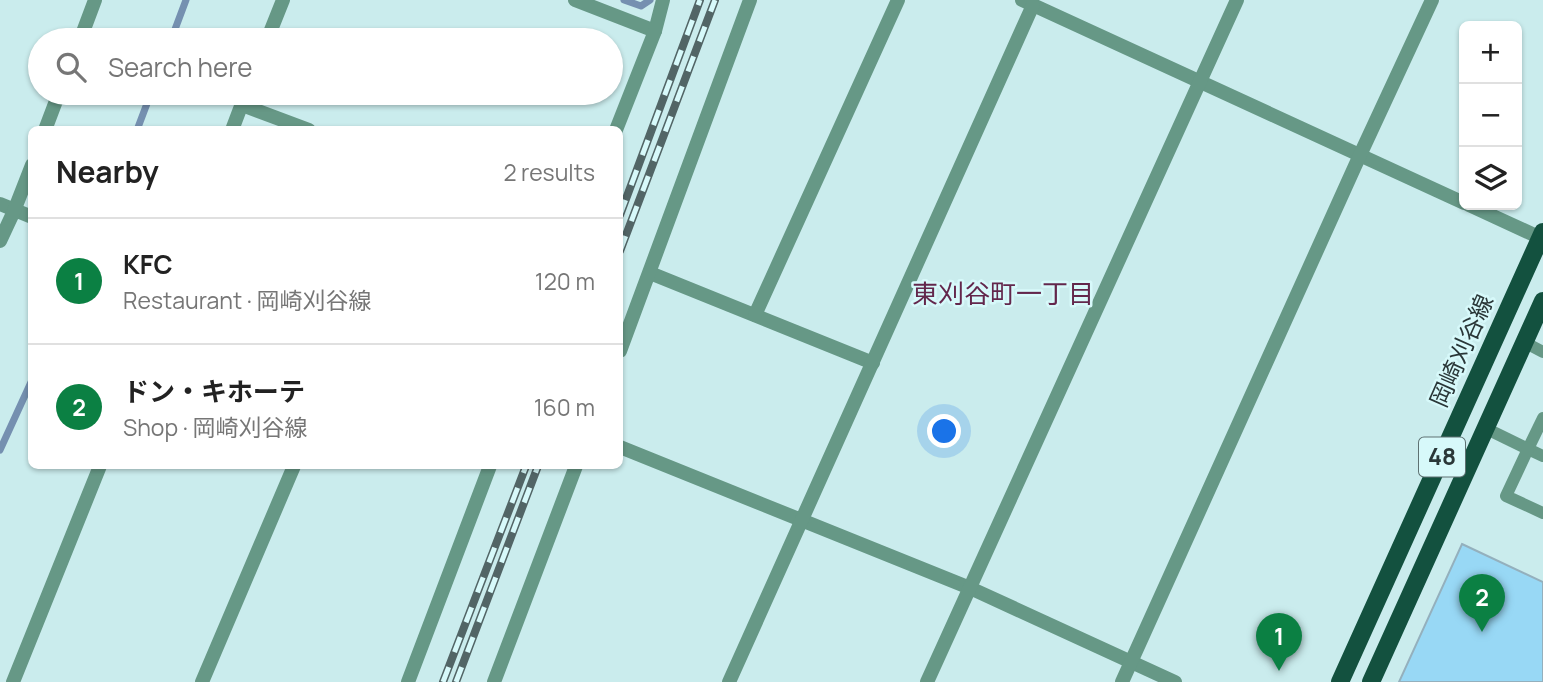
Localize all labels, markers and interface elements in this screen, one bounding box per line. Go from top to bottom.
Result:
map controls [1459,21,1522,210]
button: + [1459,21,1522,84]
search box [28,28,623,105]
icon: search [52,48,90,86]
text: Search here [108,49,253,85]
button: − [1459,84,1522,147]
button: layers [1459,147,1522,210]
text: Nearby [56,151,159,192]
text: 2 results [503,156,595,188]
text: KFC [123,246,173,282]
text: 1 [74,265,84,297]
text: 120 m [535,265,595,297]
district label: 東刈谷町一丁目 [912,275,1094,311]
text: Restaurant · 岡崎刈谷線 [123,284,372,316]
street label: 岡崎刈谷線 [1421,289,1500,412]
text: ドン・キホーテ [123,373,305,409]
text: 2 [72,391,86,423]
text: 160 m [534,391,595,423]
text: Shop · 岡崎刈谷線 [123,411,307,443]
your location [927,414,961,448]
road number: 48 [1419,438,1465,477]
pin: 2 [1459,574,1505,632]
pin: 1 [1256,613,1302,671]

